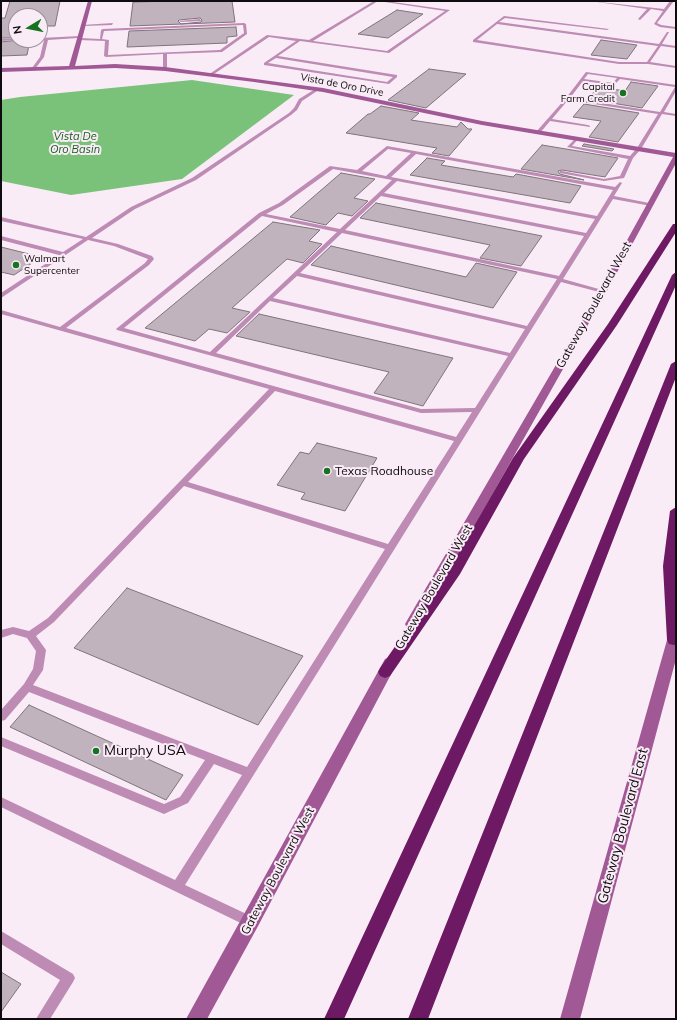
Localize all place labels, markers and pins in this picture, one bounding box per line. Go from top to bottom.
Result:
place label: Capital Farm Credit [561,81,615,104]
marker: Capital Farm Credit [618,88,628,98]
place label: Walmart Supercenter [24,253,80,276]
marker: Walmart Supercenter [11,260,21,270]
place label: Texas Roadhouse [335,464,433,478]
marker: Texas Roadhouse [322,466,332,476]
place label: Murphy USA [104,743,186,759]
marker: Murphy USA [91,746,101,756]

